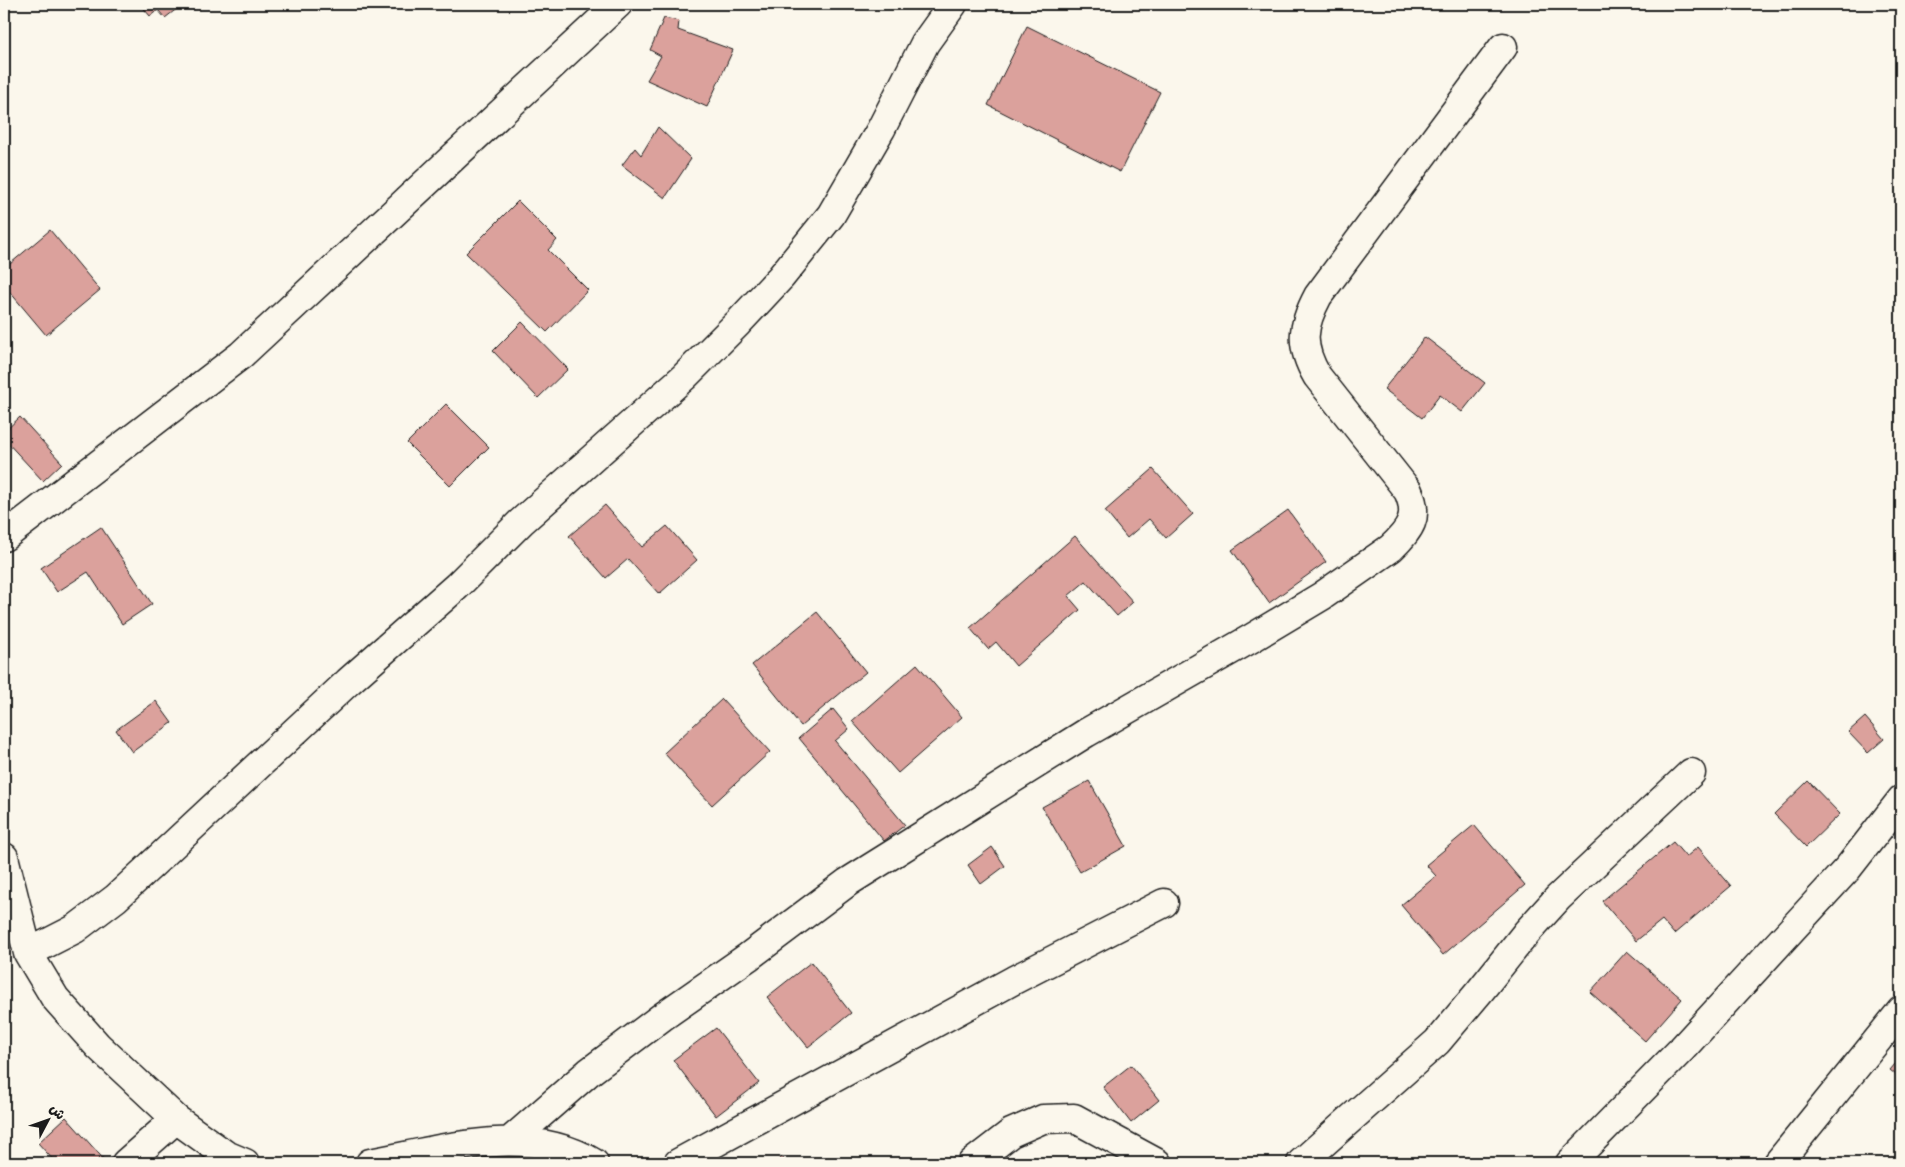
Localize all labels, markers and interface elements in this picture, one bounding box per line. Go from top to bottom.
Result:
north arrow [22,1094,72,1144]
text: ش [45,1100,69,1124]

